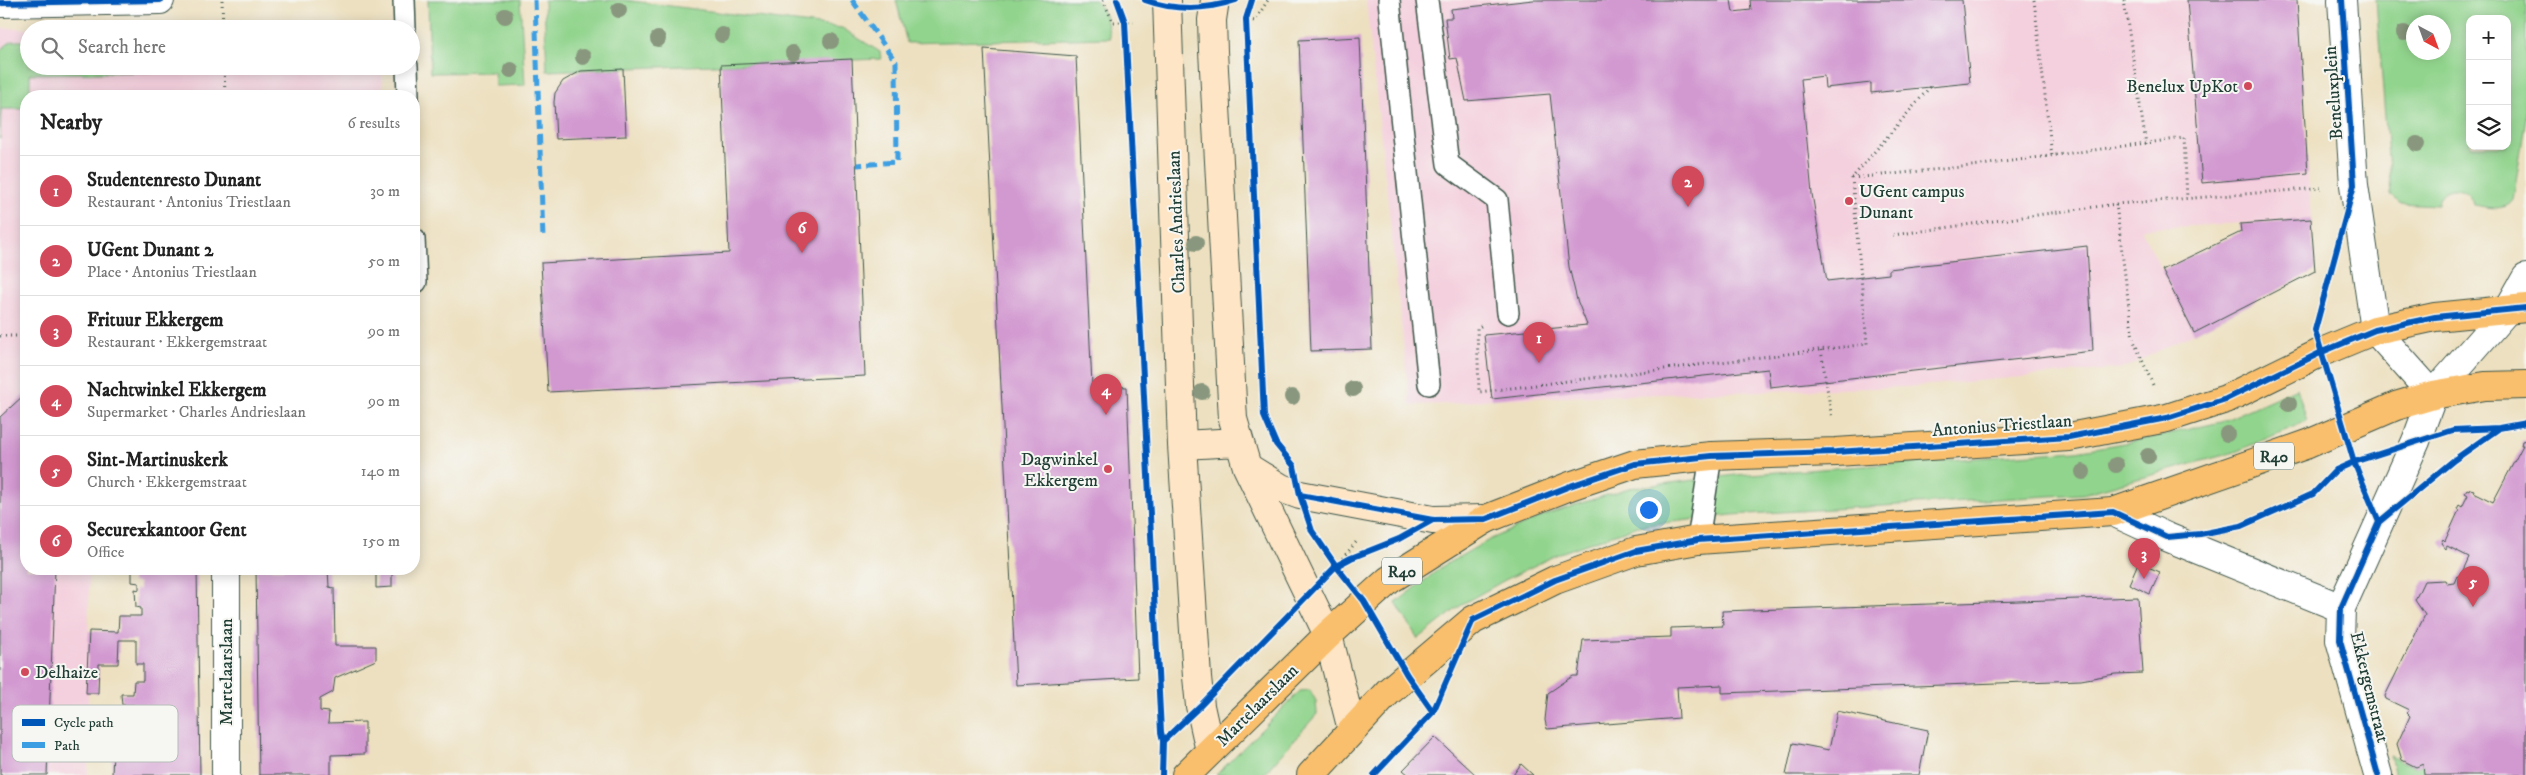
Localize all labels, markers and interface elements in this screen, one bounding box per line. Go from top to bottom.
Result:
north arrow [2406,15,2451,60]
map controls [2466,15,2511,150]
button: + [2466,15,2511,60]
search box [20,20,420,75]
icon: search [38,34,66,62]
text: Search here [78,36,166,59]
street label: Beneluxplein [2320,45,2348,141]
button: − [2466,60,2511,105]
place label: Benelux UpKot [2126,76,2238,98]
marker: Benelux UpKot [2242,80,2254,92]
button: layers [2466,105,2511,150]
text: Nearby [40,110,102,136]
text: 6 results [347,113,400,133]
street label: Charles Andrieslaan [1163,150,1190,294]
pin: 2 [1672,166,1704,207]
text: Studentenresto Dunant [87,169,261,192]
text: 1 [53,181,59,201]
text: 30 m [370,181,400,201]
place label: UGent campus Dunant [1859,181,1964,224]
text: Restaurant · Antonius Triestlaan [87,192,291,212]
marker: UGent campus Dunant [1843,195,1855,207]
pin: 6 [786,212,818,253]
text: UGent Dunant 2 [87,239,213,262]
text: 2 [52,251,60,271]
text: 50 m [368,251,400,271]
text: Place · Antonius Triestlaan [87,262,257,282]
text: Frituur Ekkergem [87,309,224,332]
text: 3 [53,321,59,341]
text: 90 m [368,321,400,341]
pin: 1 [1523,322,1555,363]
text: Restaurant · Ekkergemstraat [87,332,267,352]
pin: 4 [1090,374,1122,415]
text: Nachtwinkel Ekkergem [87,379,267,402]
text: 4 [51,391,61,411]
text: 90 m [368,391,400,411]
text: Supermarket · Charles Andrieslaan [87,402,306,422]
street label: Antonius Triestlaan [1931,410,2073,442]
road number: R40 [2254,442,2294,470]
text: Sint-Martinuskerk [87,449,228,472]
place label: Dagwinkel Ekkergem [1021,449,1099,492]
text: 5 [52,461,60,481]
text: 140 m [361,461,400,481]
marker: Dagwinkel Ekkergem [1102,463,1114,475]
text: Church · Ekkergemstraat [87,472,247,492]
your location [1636,497,1662,523]
text: Securexkantoor Gent [87,519,246,542]
text: 6 [52,531,60,551]
text: 150 m [362,531,400,551]
pin: 3 [2128,538,2160,579]
text: Office [87,542,124,562]
road number: R40 [1382,558,1422,584]
pin: 5 [2457,566,2489,607]
street label: Martelaarslaan [216,618,238,726]
street label: Ekkergemstraat [2345,629,2394,745]
street label: Martelaarslaan [1212,659,1304,752]
place label: Delhaize [35,662,98,684]
marker: Delhaize [19,666,31,678]
legend [12,705,178,762]
text: Cycle path [54,714,114,732]
text: Path [54,737,81,755]

